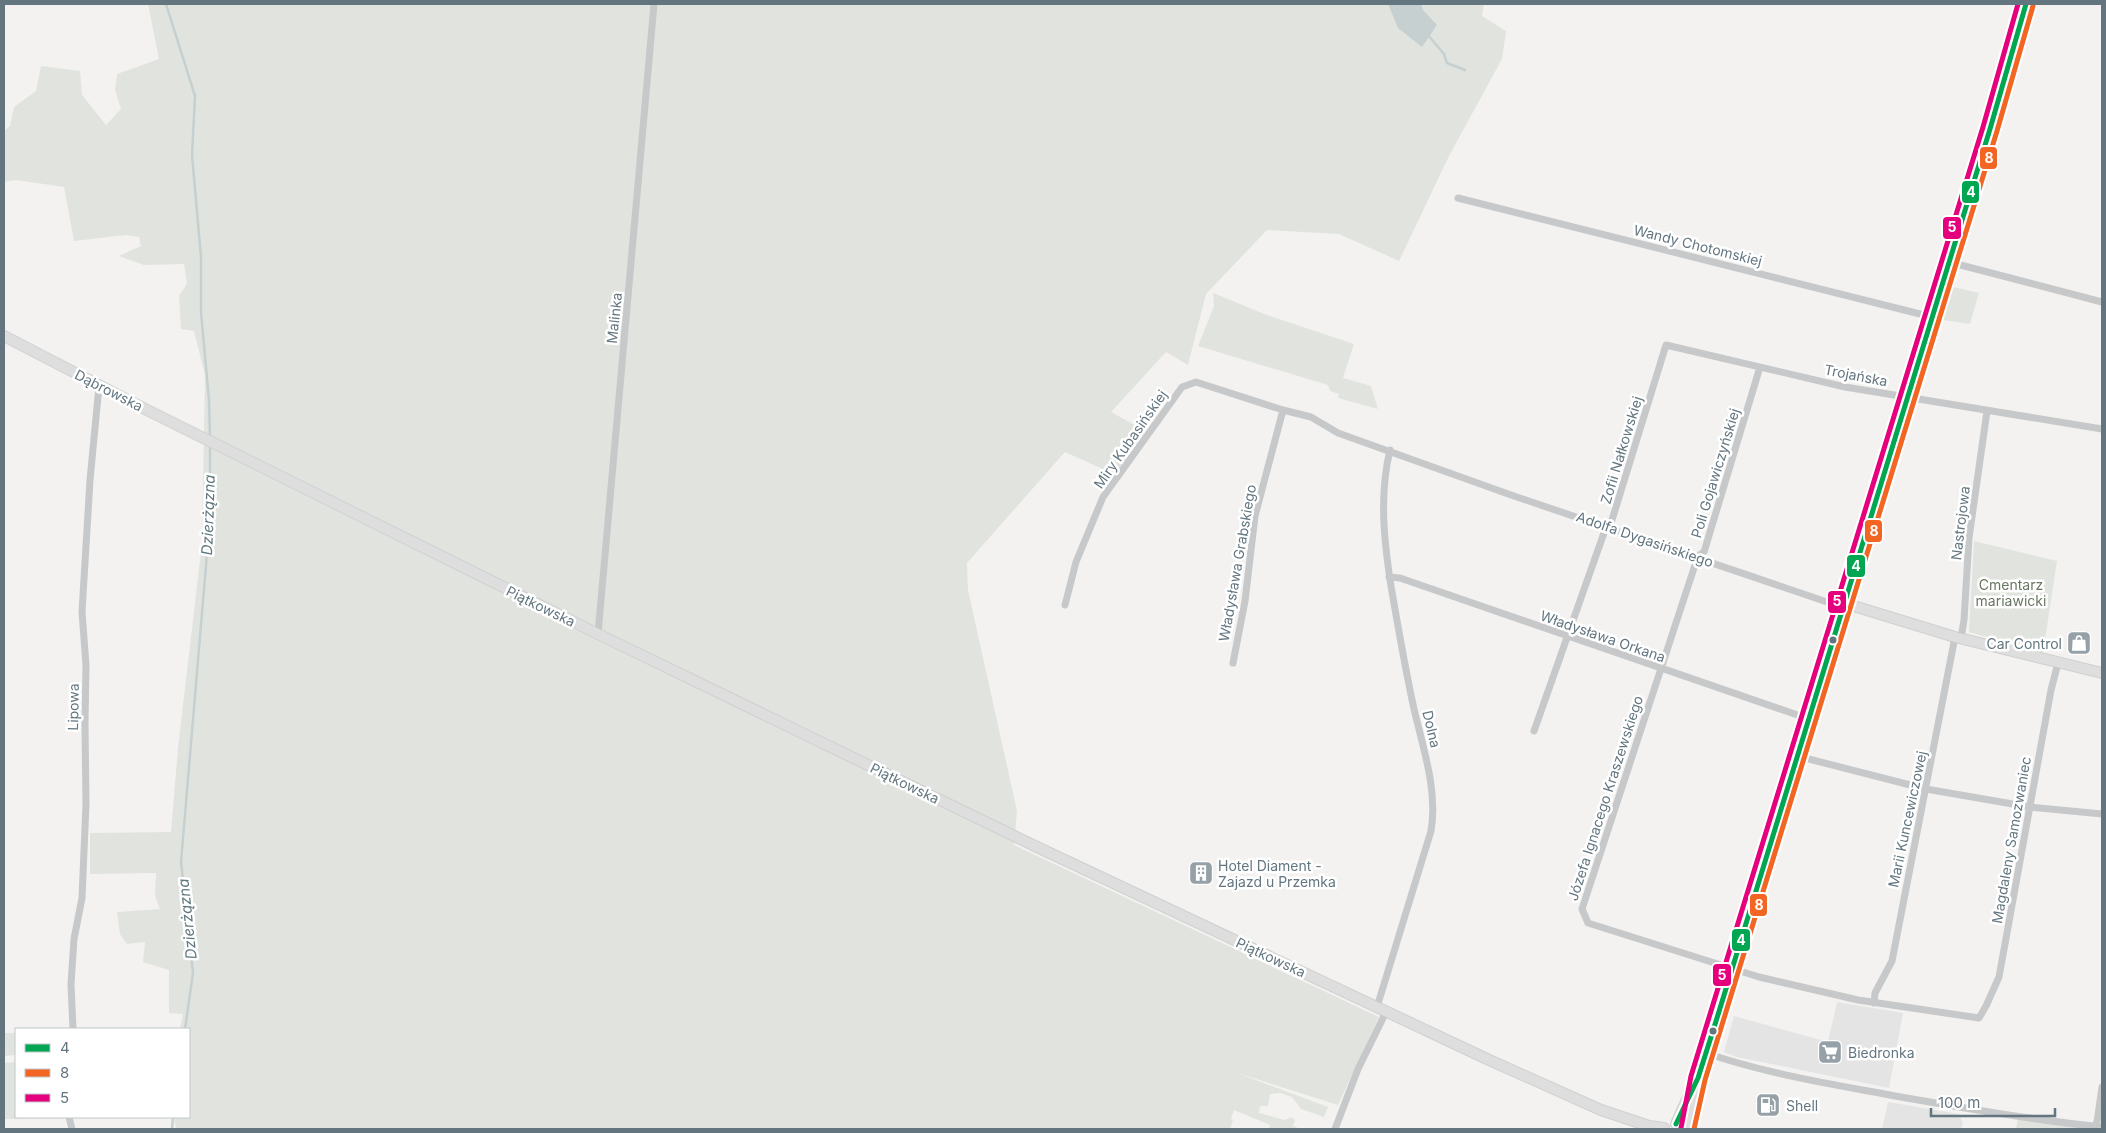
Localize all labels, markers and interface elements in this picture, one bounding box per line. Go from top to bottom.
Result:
line badge: 8 [1979,146,1998,170]
text: 8 [1984,149,1994,166]
line badge: 4 [1961,180,1980,204]
text: 4 [1966,183,1976,200]
line badge: 5 [1942,216,1962,240]
text: 5 [1948,218,1957,235]
street label: Wandy Chotomskiej [1632,221,1764,269]
street label: Malinka [603,292,625,344]
street label: Trojańska [1823,361,1889,389]
street label: Dąbrowska [72,366,146,414]
street label: Miry Kubasińskiej [1090,387,1170,491]
street label: Zofii Nałkowskiej [1597,394,1645,506]
street label: Poli Gojawiczyńskiej [1687,406,1743,540]
water label: Dzierżązna [197,474,219,556]
street label: Władysława Grabskiego [1215,483,1259,643]
street label: Nastrojowa [1947,485,1973,561]
street label: Adolfa Dygasińskiego [1574,508,1716,570]
line badge: 8 [1864,519,1883,543]
text: 8 [1869,522,1879,539]
line badge: 4 [1846,554,1866,578]
text: 4 [1851,557,1861,574]
park label: Cmentarz mariawicki [1976,576,2046,609]
street label: Piątkowska [504,582,578,630]
line badge: 5 [1827,590,1847,614]
text: 5 [1833,592,1842,609]
street label: Władysława Orkana [1538,607,1668,665]
shop icon: Car Control [2066,630,2092,656]
unlabelled marker [1828,635,1838,645]
place label: Car Control [1986,635,2062,652]
street label: Lipowa [64,683,82,731]
street label: Józefa Ignacego Kraszewskiego [1564,693,1646,903]
street label: Dolna [1419,709,1445,749]
street label: Marii Kuncewiczowej [1884,749,1930,889]
street label: Magdaleny Samozwaniec [1988,755,2034,925]
street label: Piątkowska [868,759,942,807]
place label: Hotel Diament - Zajazd u Przemka [1218,857,1336,890]
building icon: Hotel Diament - Zajazd u Przemka [1188,860,1214,886]
water label: Dzierżązna [173,878,201,960]
line badge: 8 [1749,893,1768,917]
text: 8 [1754,896,1764,913]
line badge: 4 [1731,928,1751,952]
text: 4 [1736,931,1746,948]
street label: Piątkowska [1234,934,1308,980]
line badge: 5 [1712,963,1732,987]
text: 5 [1718,966,1727,983]
unlabelled marker [1708,1026,1718,1036]
legend [15,1028,190,1118]
text: 4 [60,1038,70,1057]
supermarket icon: Biedronka [1817,1039,1843,1065]
place label: Biedronka [1848,1044,1915,1061]
text: 8 [60,1063,69,1082]
scale bar [1931,1086,2055,1118]
text: 5 [60,1088,69,1107]
fuel station icon: Shell [1755,1092,1781,1118]
text: 100 m [1938,1093,1980,1112]
place label: Shell [1786,1097,1818,1114]

